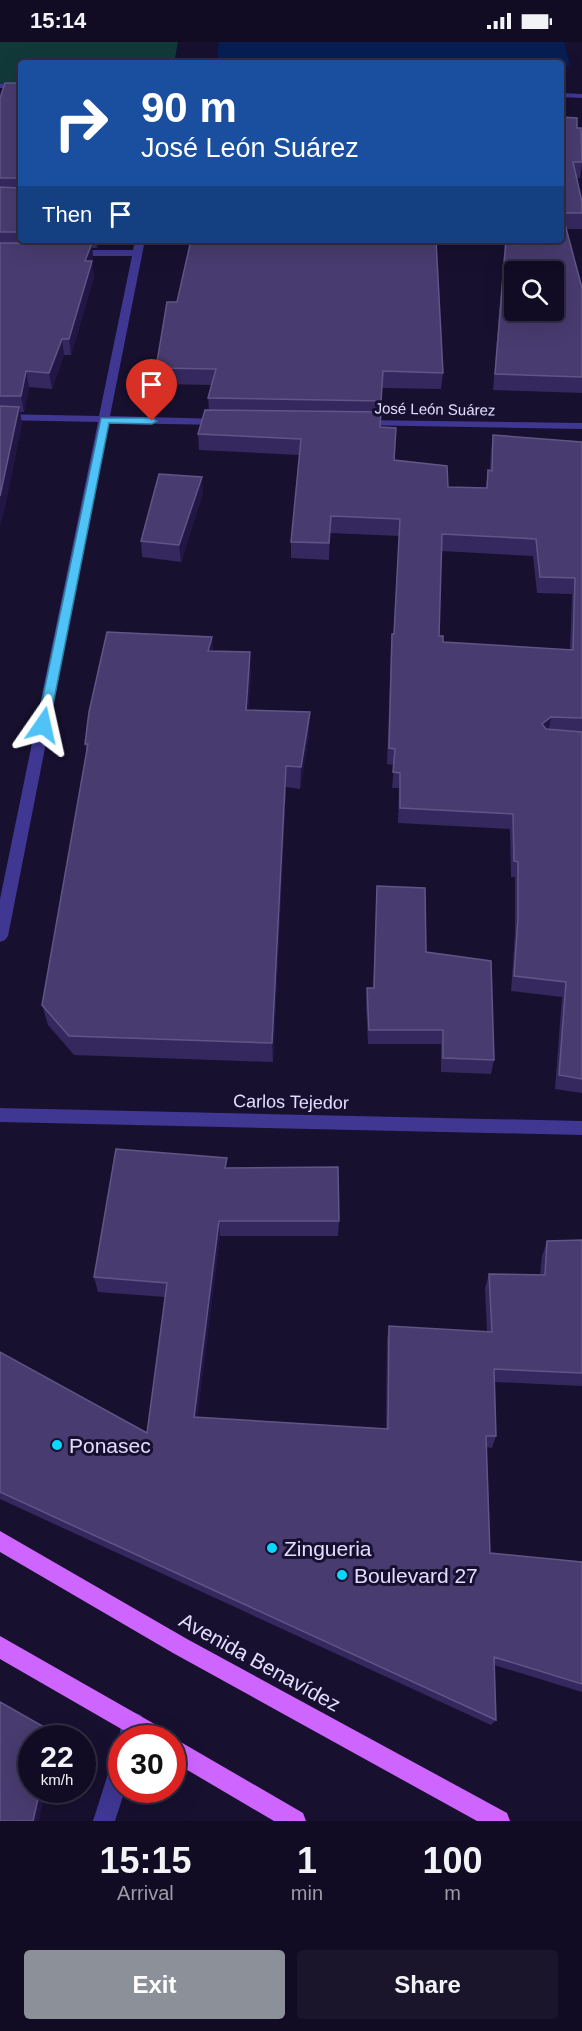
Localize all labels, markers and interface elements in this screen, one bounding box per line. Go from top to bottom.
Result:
text: 15:14 [30,8,86,33]
icon: right [42,84,120,162]
text: 90 m [141,84,237,131]
text: José León Suárez [141,133,359,163]
icon: arrive [104,198,137,231]
text: Then [42,202,92,227]
map controls [504,261,564,321]
button: search [504,261,564,321]
pin [126,359,177,421]
icon: arrive [135,368,168,401]
street label: José León Suárez [374,399,496,419]
position arrow [11,693,75,757]
street label: Carlos Tejedor [233,1091,349,1113]
place label: Ponasec [69,1434,151,1457]
marker: Ponasec [50,1438,64,1452]
place label: Zingueria [284,1537,372,1560]
marker: Zingueria [265,1541,279,1555]
place label: Boulevard 27 [354,1564,478,1587]
marker: Boulevard 27 [335,1568,349,1582]
street label: Avenida Benavídez [175,1608,345,1716]
speed limit sign: 30 [108,1725,186,1803]
text: 22 [40,1740,74,1773]
text: km/h [41,1771,73,1788]
text: 15:15 [99,1840,191,1881]
text: 1 [297,1840,317,1881]
text: 100 [422,1840,483,1881]
text: Arrival [117,1882,174,1904]
text: min [291,1882,323,1904]
text: m [444,1882,461,1904]
button: Exit [24,1950,285,2019]
button: Share [297,1950,558,2019]

